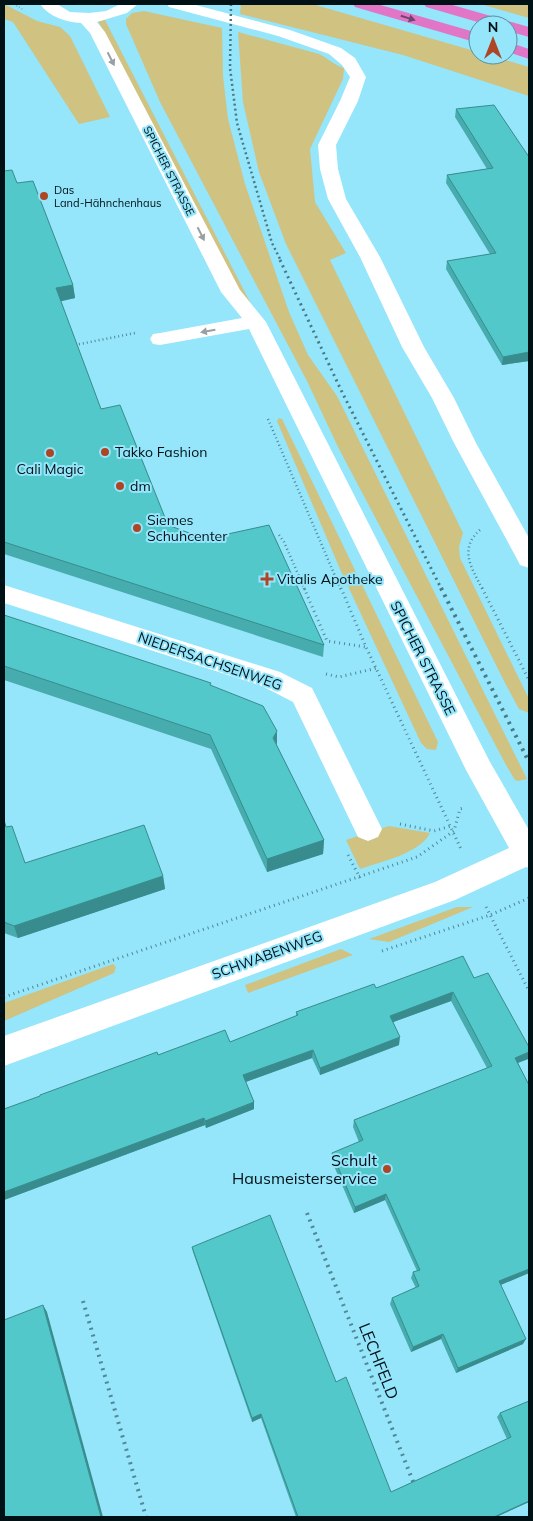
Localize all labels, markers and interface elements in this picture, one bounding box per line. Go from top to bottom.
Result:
one-way arrow [400,14,415,22]
north arrow [468,15,518,65]
text: N [488,18,498,36]
one-way arrow [107,51,115,66]
street label: SPICHER STRASSE [140,124,198,218]
place label: Das Land-Hähnchenhaus [54,183,161,210]
marker: Das Land-Hähnchenhaus [38,190,50,202]
one-way arrow [197,227,205,241]
one-way arrow [200,328,216,336]
place label: Takko Fashion [115,443,207,461]
marker: Takko Fashion [99,446,111,458]
marker: Cali Magic [44,447,56,459]
place label: Cali Magic [16,460,84,478]
place label: dm [130,477,151,495]
marker: dm [114,480,126,492]
place label: Siemes Schuhcenter [147,511,228,545]
marker: Siemes Schuhcenter [131,522,143,534]
place label: Vitalis Apotheke [277,570,383,588]
marker: Vitalis Apotheke [261,573,273,585]
street label: SPICHER STRASSE [386,598,460,718]
street label: NIEDERSACHSENWEG [136,628,284,694]
street label: SCHWABENWEG [209,927,325,983]
place label: Schult Hausmeisterservice [232,1150,377,1188]
marker: Schult Hausmeisterservice [381,1163,393,1175]
street label: LECHFELD [355,1320,403,1402]

